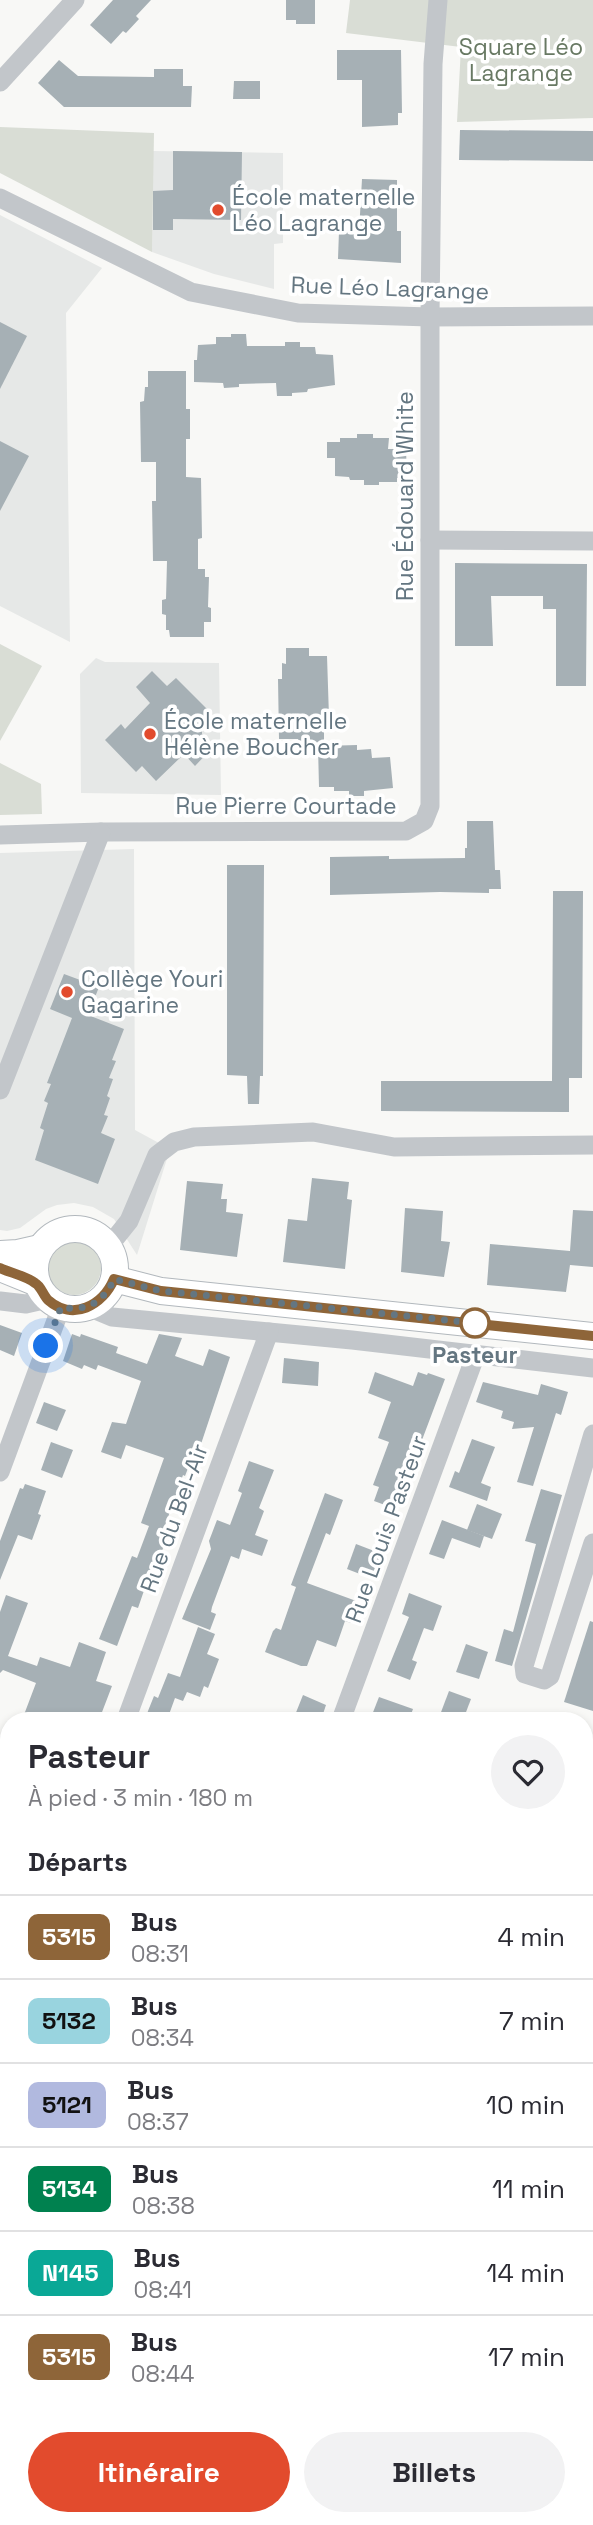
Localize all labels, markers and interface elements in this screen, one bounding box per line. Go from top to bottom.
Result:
park label: Square Léo Lagrange [459,32,583,88]
place label: École maternelle Léo Lagrange [232,182,415,238]
marker: École maternelle Léo Lagrange [210,202,226,218]
street label: Rue Léo Lagrange [290,270,490,306]
street label: Rue Édouard White [390,391,420,601]
place label: École maternelle Hélène Boucher [164,706,347,762]
marker: École maternelle Hélène Boucher [142,726,158,742]
street label: Rue Pierre Courtade [175,791,397,821]
place label: Collège Youri Gagarine [81,964,224,1020]
marker: Collège Youri Gagarine [59,984,75,1000]
marker: Pasteur [460,1308,490,1338]
your location [28,1328,63,1363]
place label: Pasteur [432,1340,518,1370]
street label: Rue Louis Pasteur [338,1431,434,1627]
street label: Rue du Bel-Air [133,1439,215,1597]
button: heart [491,1735,565,1809]
text: Pasteur [28,1736,150,1778]
text: À pied · 3 min · 180 m [28,1783,253,1813]
text: Départs [28,1845,128,1879]
text: Bus [131,1905,178,1939]
text: 4 min [497,1920,565,1954]
text: 5315 [42,1921,96,1952]
text: 08:31 [131,1939,189,1969]
text: Bus [131,1989,178,2023]
text: 7 min [499,2004,565,2038]
text: 5132 [42,2005,96,2036]
text: 08:34 [131,2023,194,2053]
text: Bus [127,2073,174,2107]
text: 10 min [486,2088,565,2122]
text: 5121 [42,2089,92,2120]
text: 08:37 [127,2107,189,2137]
text: Bus [132,2157,179,2191]
text: 11 min [492,2172,565,2206]
text: 5134 [42,2173,97,2204]
text: 08:38 [132,2191,195,2221]
text: Bus [134,2241,181,2275]
text: 14 min [487,2256,565,2290]
text: N145 [42,2257,99,2288]
text: 08:41 [134,2275,192,2305]
text: Bus [131,2325,178,2359]
text: 17 min [488,2340,565,2374]
text: 5315 [42,2341,96,2372]
text: 08:44 [131,2359,194,2389]
button: Itinéraire [28,2432,290,2512]
button: Billets [304,2432,565,2512]

